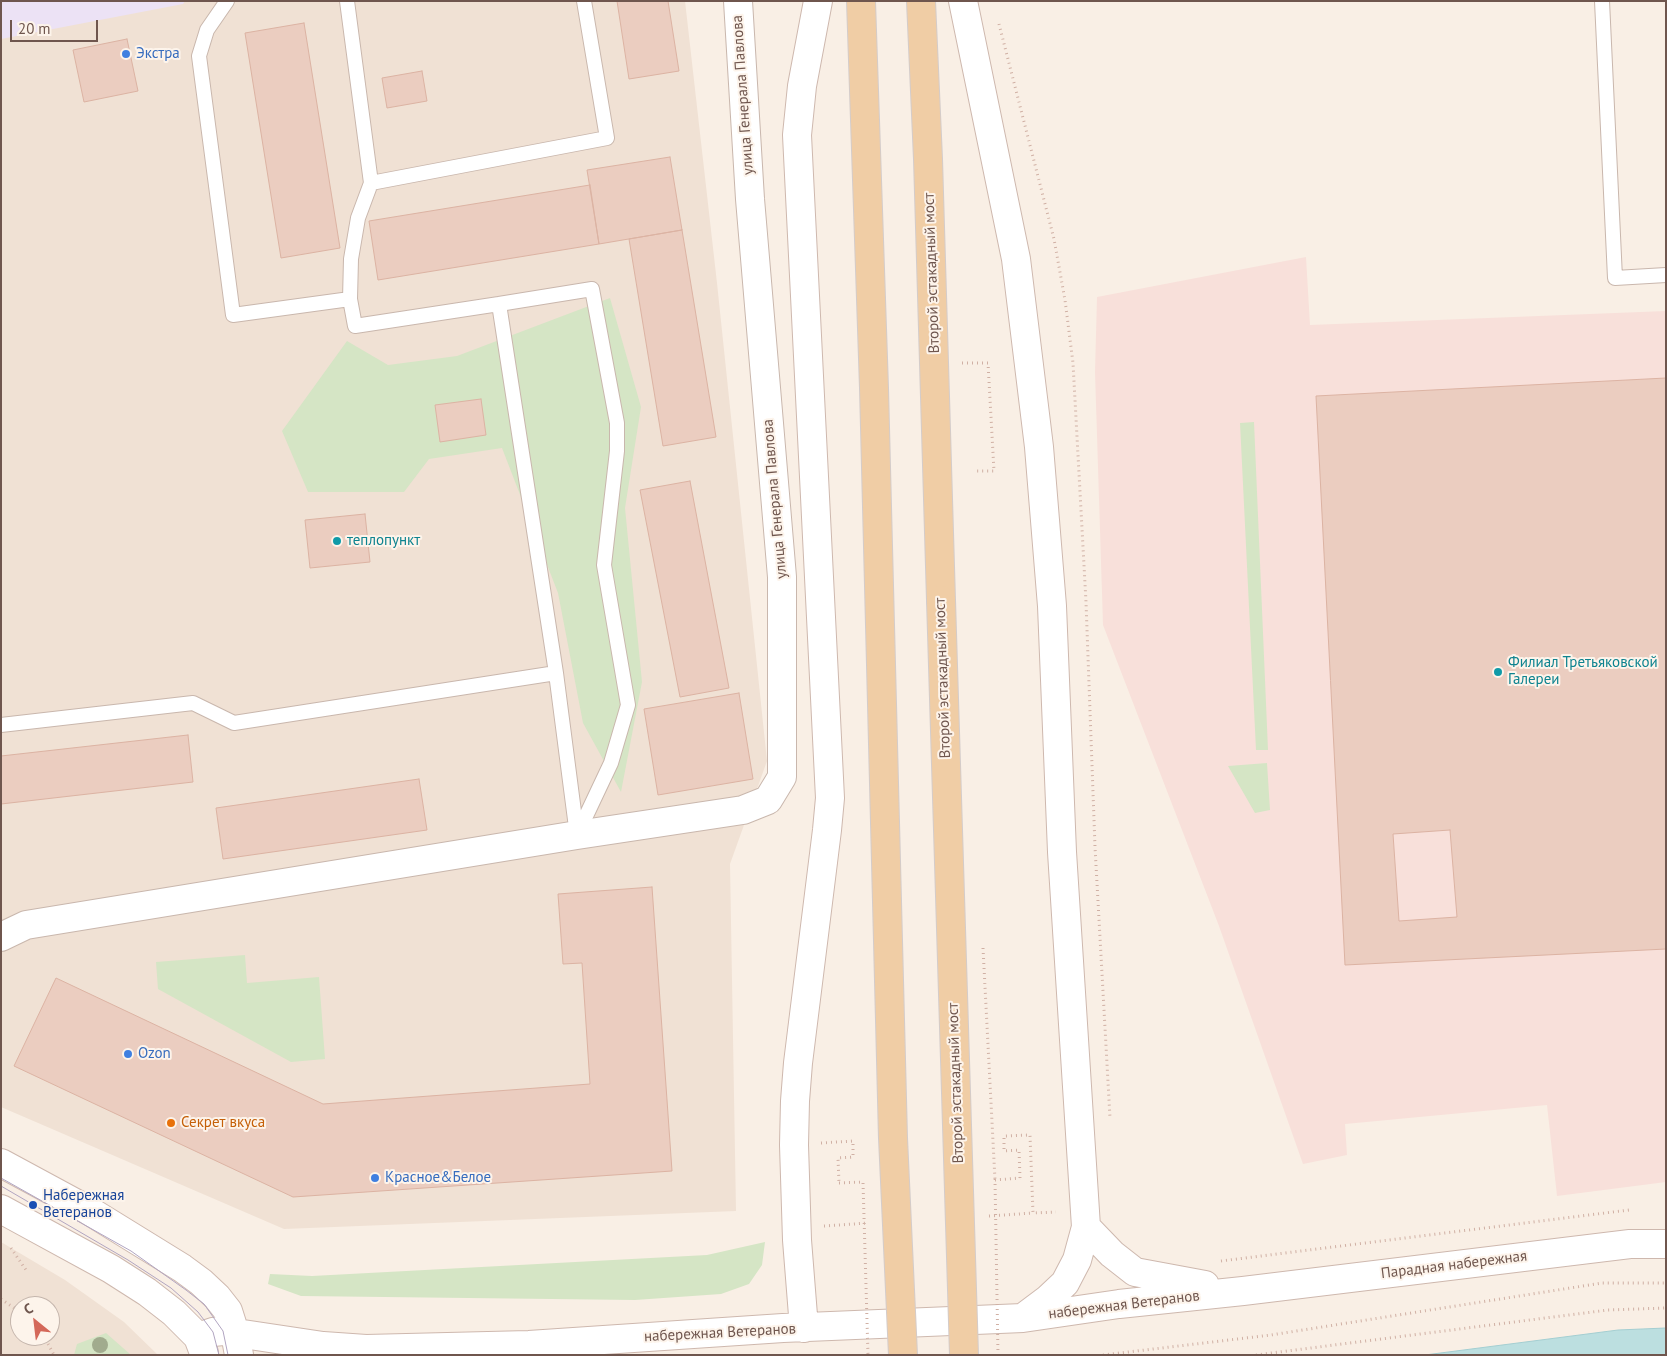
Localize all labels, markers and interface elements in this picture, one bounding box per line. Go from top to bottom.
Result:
scale bar [12,10,100,42]
street label: улица Генерала Павлова [728,14,758,176]
text: 20 m [18,19,51,38]
place label: Экстра [136,45,180,63]
marker: Экстра [120,48,132,60]
street label: Второй эстакадный мост [920,192,944,354]
street label: улица Генерала Павлова [759,418,791,580]
place label: теплопункт [347,532,420,550]
marker: теплопункт [331,535,343,547]
street label: Второй эстакадный мост [931,597,955,759]
place label: Филиал Третьяковской Галереи [1508,654,1658,689]
marker: Филиал Третьяковской Галереи [1492,666,1504,678]
street label: Второй эстакадный мост [944,1002,968,1164]
place label: Ozon [138,1045,171,1063]
marker: Ozon [122,1048,134,1060]
place label: Секрет вкуса [181,1114,265,1132]
marker: Секрет вкуса [165,1117,177,1129]
place label: Красное&Белое [385,1169,491,1187]
marker: Красное&Белое [369,1172,381,1184]
place label: Набережная Ветеранов [43,1187,124,1222]
marker: Набережная Ветеранов [27,1199,39,1211]
street label: Парадная набережная [1380,1247,1528,1283]
street label: набережная Ветеранов [1047,1287,1201,1323]
north arrow [10,1296,60,1346]
text: С [20,1299,36,1319]
street label: набережная Ветеранов [643,1320,797,1346]

